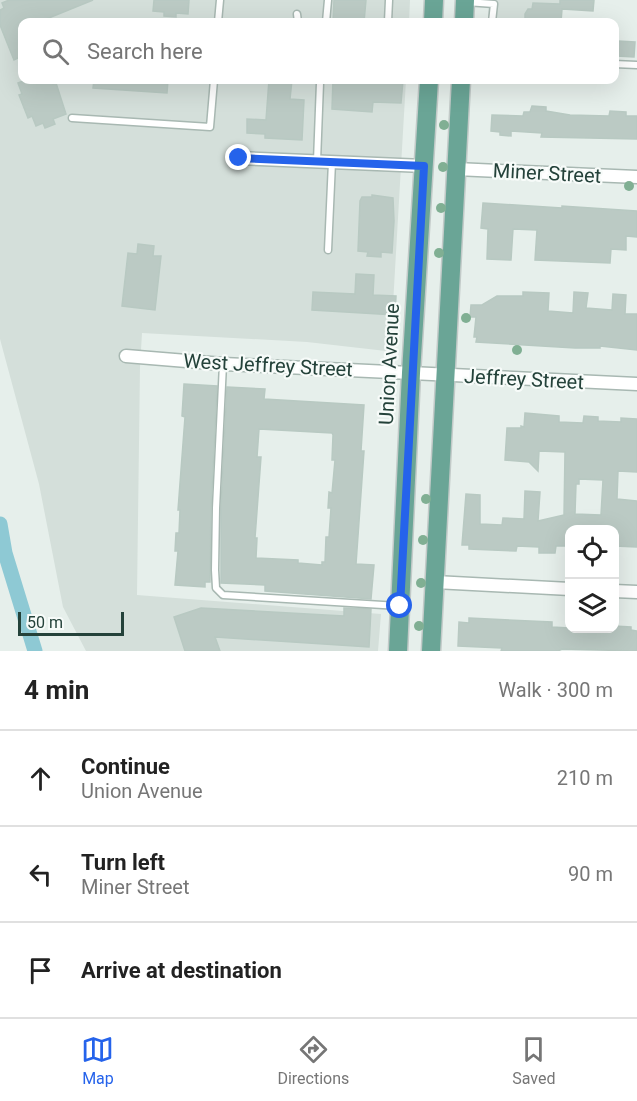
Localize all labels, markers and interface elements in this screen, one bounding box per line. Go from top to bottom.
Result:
search box [18,18,619,84]
icon: search [39,35,72,68]
text: Search here [87,39,203,64]
route end [225,144,251,170]
street label: Miner Street [492,158,602,188]
street label: Union Avenue [374,303,404,425]
street label: West Jeffrey Street [183,349,353,381]
street label: Jeffrey Street [464,364,584,394]
map controls [565,525,619,633]
button: locate [565,525,619,579]
button: layers [565,579,619,633]
route start [386,592,412,618]
scale bar [18,609,124,636]
text: 50 m [27,613,63,632]
text: 4 min [24,675,89,705]
text: Walk · 300 m [498,678,613,702]
text: Continue [81,754,170,779]
icon: ahead [24,762,57,795]
text: 210 m [557,766,613,790]
text: Union Avenue [81,779,203,803]
text: Turn left [81,850,165,875]
icon: left [24,858,57,891]
text: 90 m [568,862,613,886]
text: Miner Street [81,875,189,899]
icon: arrive [24,954,57,987]
text: Arrive at destination [81,958,282,983]
tab: Map [81,1033,114,1088]
tab: Directions [277,1033,349,1088]
tab: Saved [512,1033,556,1088]

